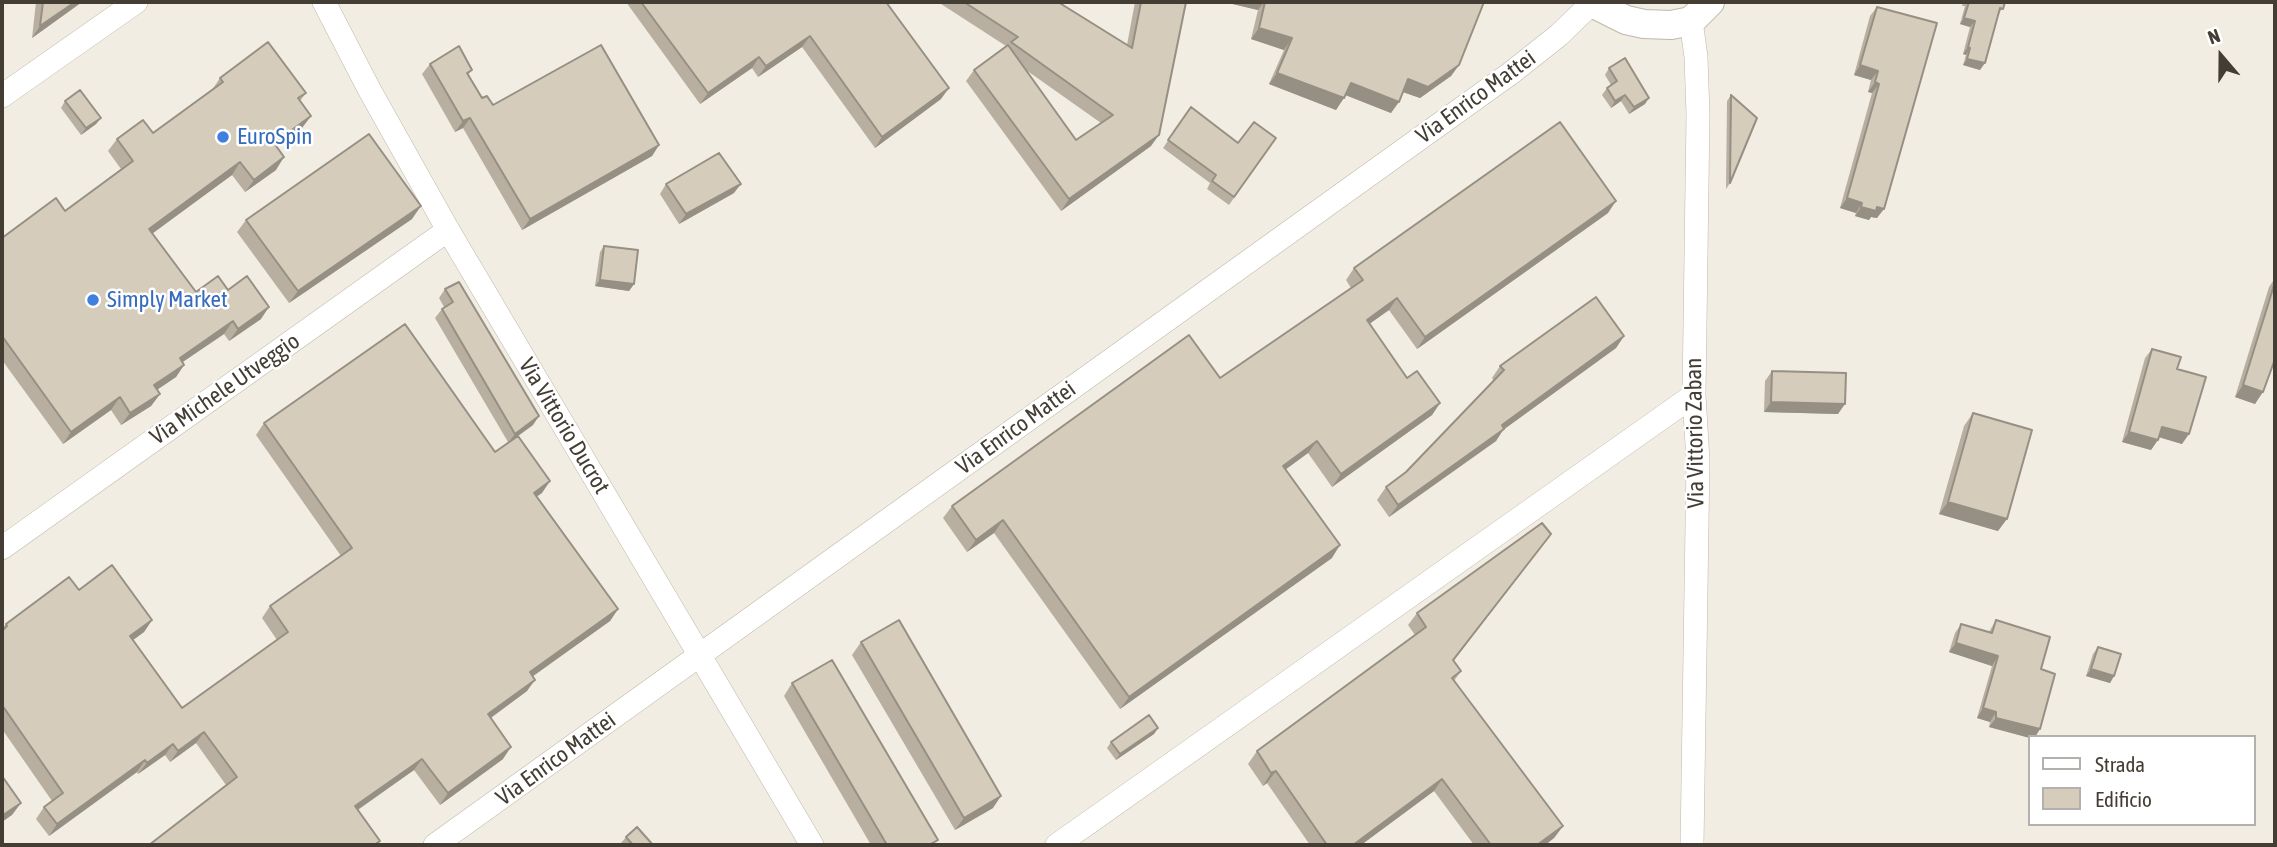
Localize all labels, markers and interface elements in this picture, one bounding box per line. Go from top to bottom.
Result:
north arrow [2186,21,2256,91]
text: N [2205,24,2223,49]
street label: Via Enrico Mattei [1411,44,1541,150]
place label: EuroSpin [237,123,313,151]
marker: EuroSpin [215,129,231,145]
place label: Simply Market [107,286,228,314]
marker: Simply Market [85,292,101,308]
street label: Via Michele Utveggio [145,327,305,451]
street label: Via Vittorio Ducrot [513,353,615,499]
street label: Via Vittorio Zaban [1680,357,1710,509]
street label: Via Enrico Mattei [951,375,1081,481]
street label: Via Enrico Mattei [491,706,621,812]
legend [2028,735,2256,826]
text: Strada [2095,752,2145,776]
text: Edificio [2095,787,2152,811]

